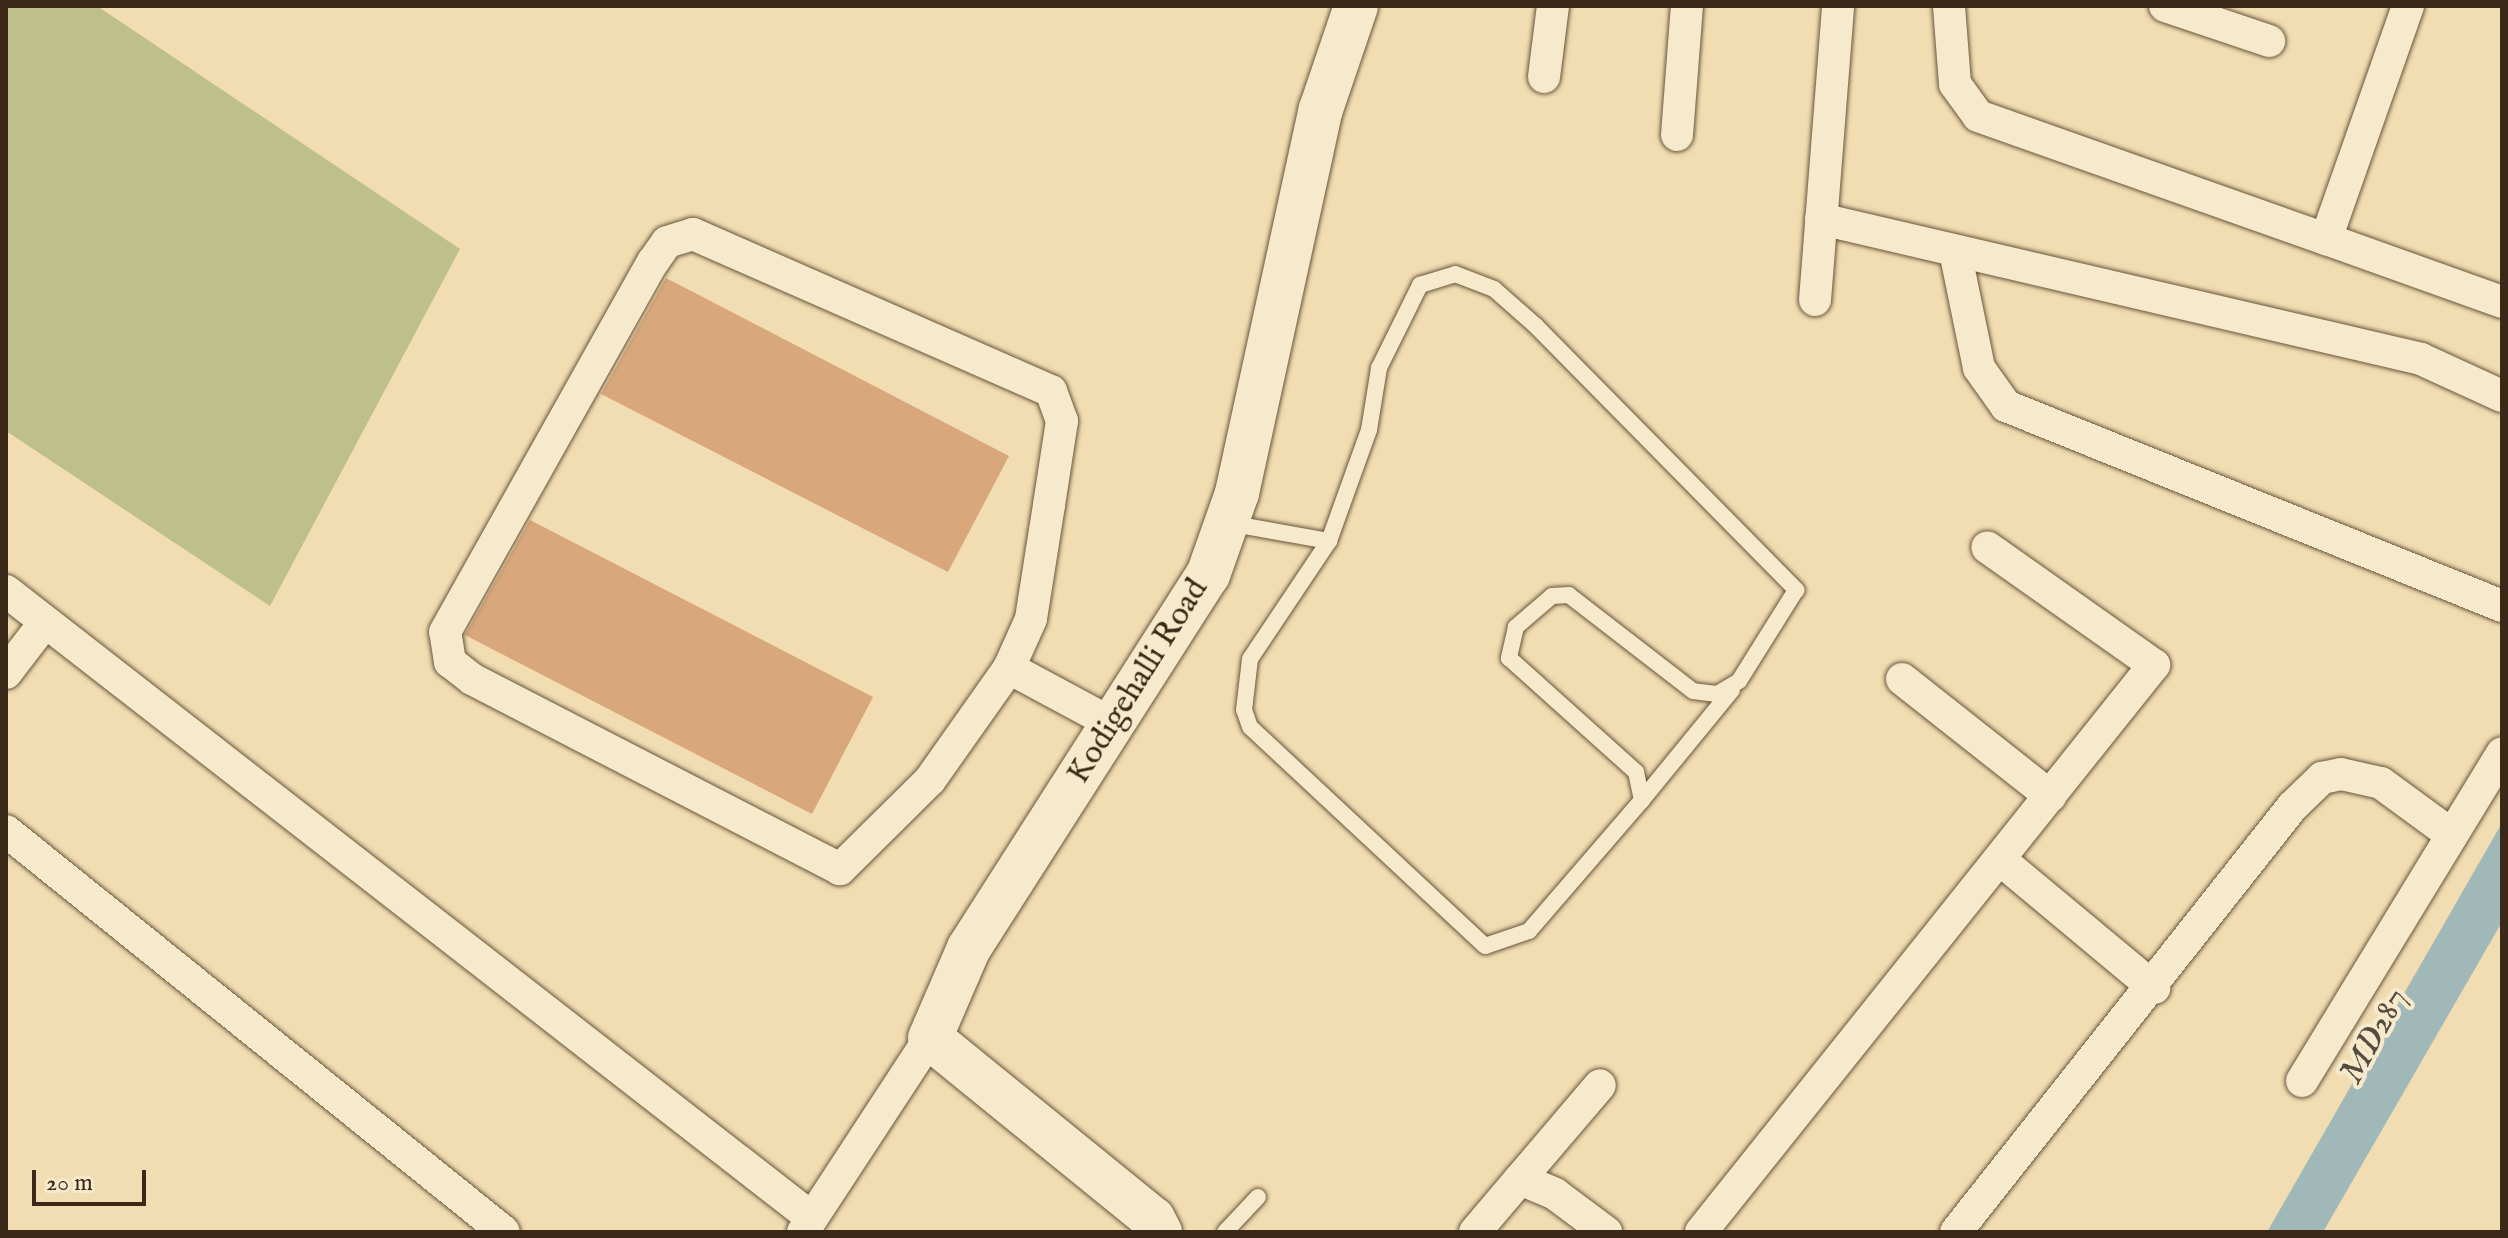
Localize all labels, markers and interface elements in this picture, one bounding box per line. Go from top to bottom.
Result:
street label: Kodigehalli Road [1061,573,1217,791]
water label: MD287 [2331,981,2417,1091]
scale bar [36,1154,150,1204]
text: 20 m [46,1168,93,1199]

